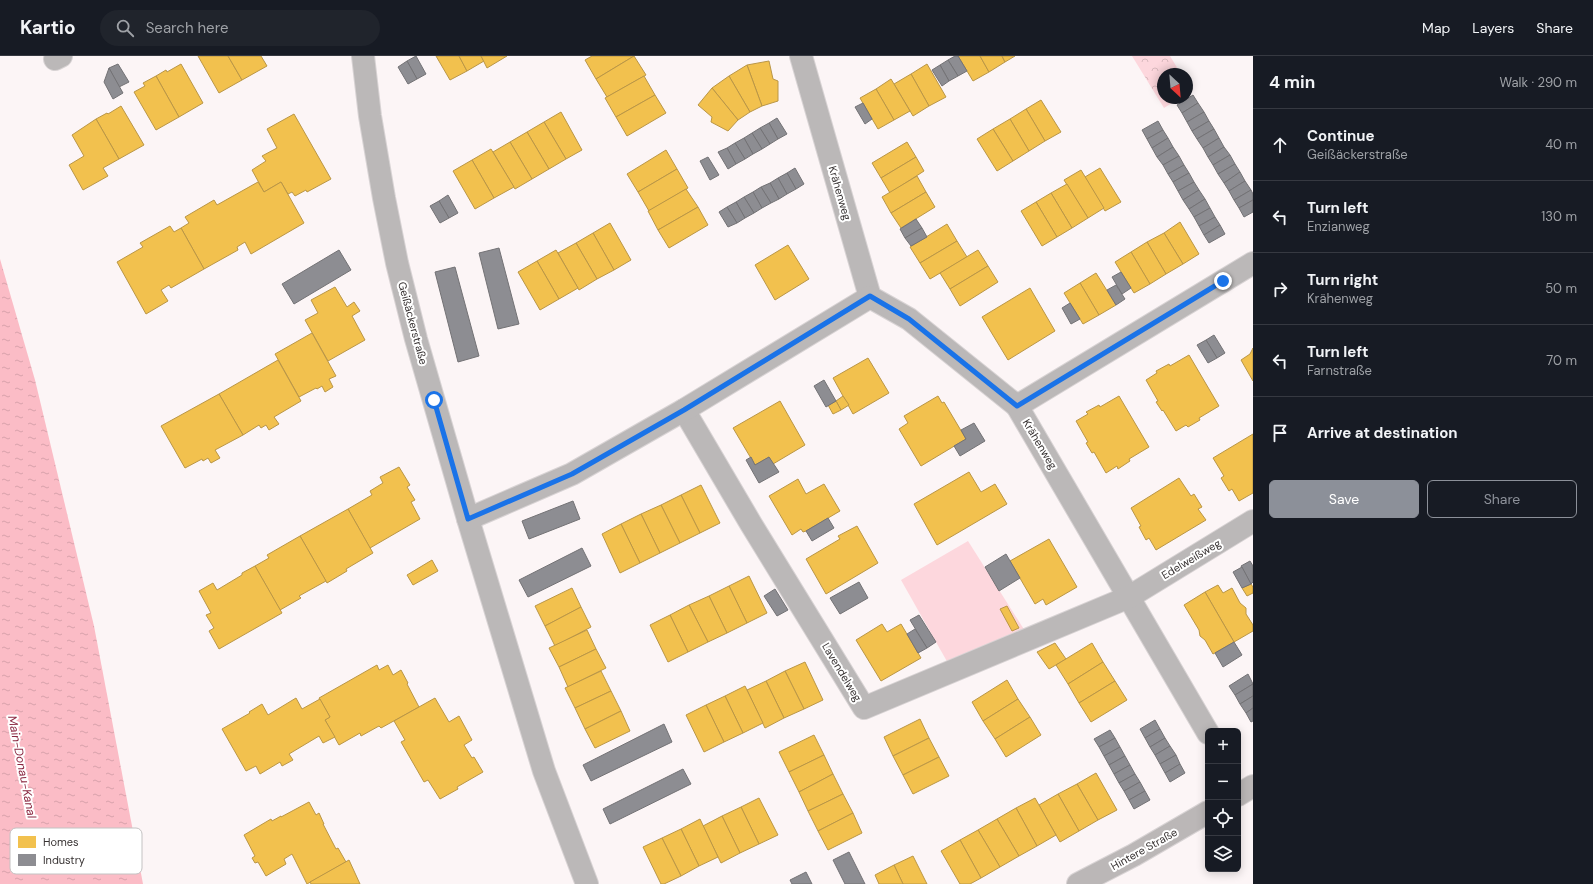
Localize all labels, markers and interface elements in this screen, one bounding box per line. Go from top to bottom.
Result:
search box [100,10,380,46]
text: Kartio [20,15,76,40]
icon: search [114,17,136,39]
text: Search here [146,18,228,38]
text: Map [1422,19,1450,37]
text: Layers [1472,19,1514,37]
text: Share [1536,19,1573,37]
north arrow [1157,68,1193,104]
text: 4 min [1269,71,1315,93]
text: Walk · 290 m [1500,74,1577,91]
text: Continue [1307,126,1375,146]
icon: ahead [1269,134,1291,156]
text: 40 m [1545,136,1577,153]
text: Geißäckerstraße [1307,146,1408,163]
street label: Krähenweg [826,164,854,222]
text: Turn left [1307,198,1368,218]
icon: left [1269,206,1291,228]
text: 130 m [1541,208,1577,225]
text: Enzianweg [1307,218,1370,235]
text: Turn right [1307,270,1378,290]
route end [1214,272,1232,290]
icon: right [1269,278,1291,300]
street label: Geißäckerstraße [395,280,431,366]
text: 50 m [1545,280,1577,297]
text: Krähenweg [1307,290,1373,307]
text: Turn left [1307,342,1368,362]
icon: left [1269,350,1291,372]
text: 70 m [1546,352,1577,369]
text: Farnstraße [1307,362,1372,379]
route start [425,391,443,409]
street label: Krähenweg [1020,416,1060,472]
icon: arrive [1269,422,1291,444]
text: Arrive at destination [1307,423,1458,443]
button: Save [1269,480,1419,518]
button: Share [1427,480,1577,518]
street label: Edelweißweg [1159,536,1223,582]
street label: Lavendelweg [819,640,865,704]
water label: Main-Donau-Kanal [4,714,40,820]
map controls [1205,728,1241,872]
button: + [1205,728,1241,764]
button: − [1205,764,1241,800]
button: locate [1205,800,1241,836]
street label: Hintere Straße [1108,825,1180,873]
legend [10,828,142,874]
text: Homes [43,835,79,849]
button: layers [1205,836,1241,872]
text: Industry [43,853,85,867]

